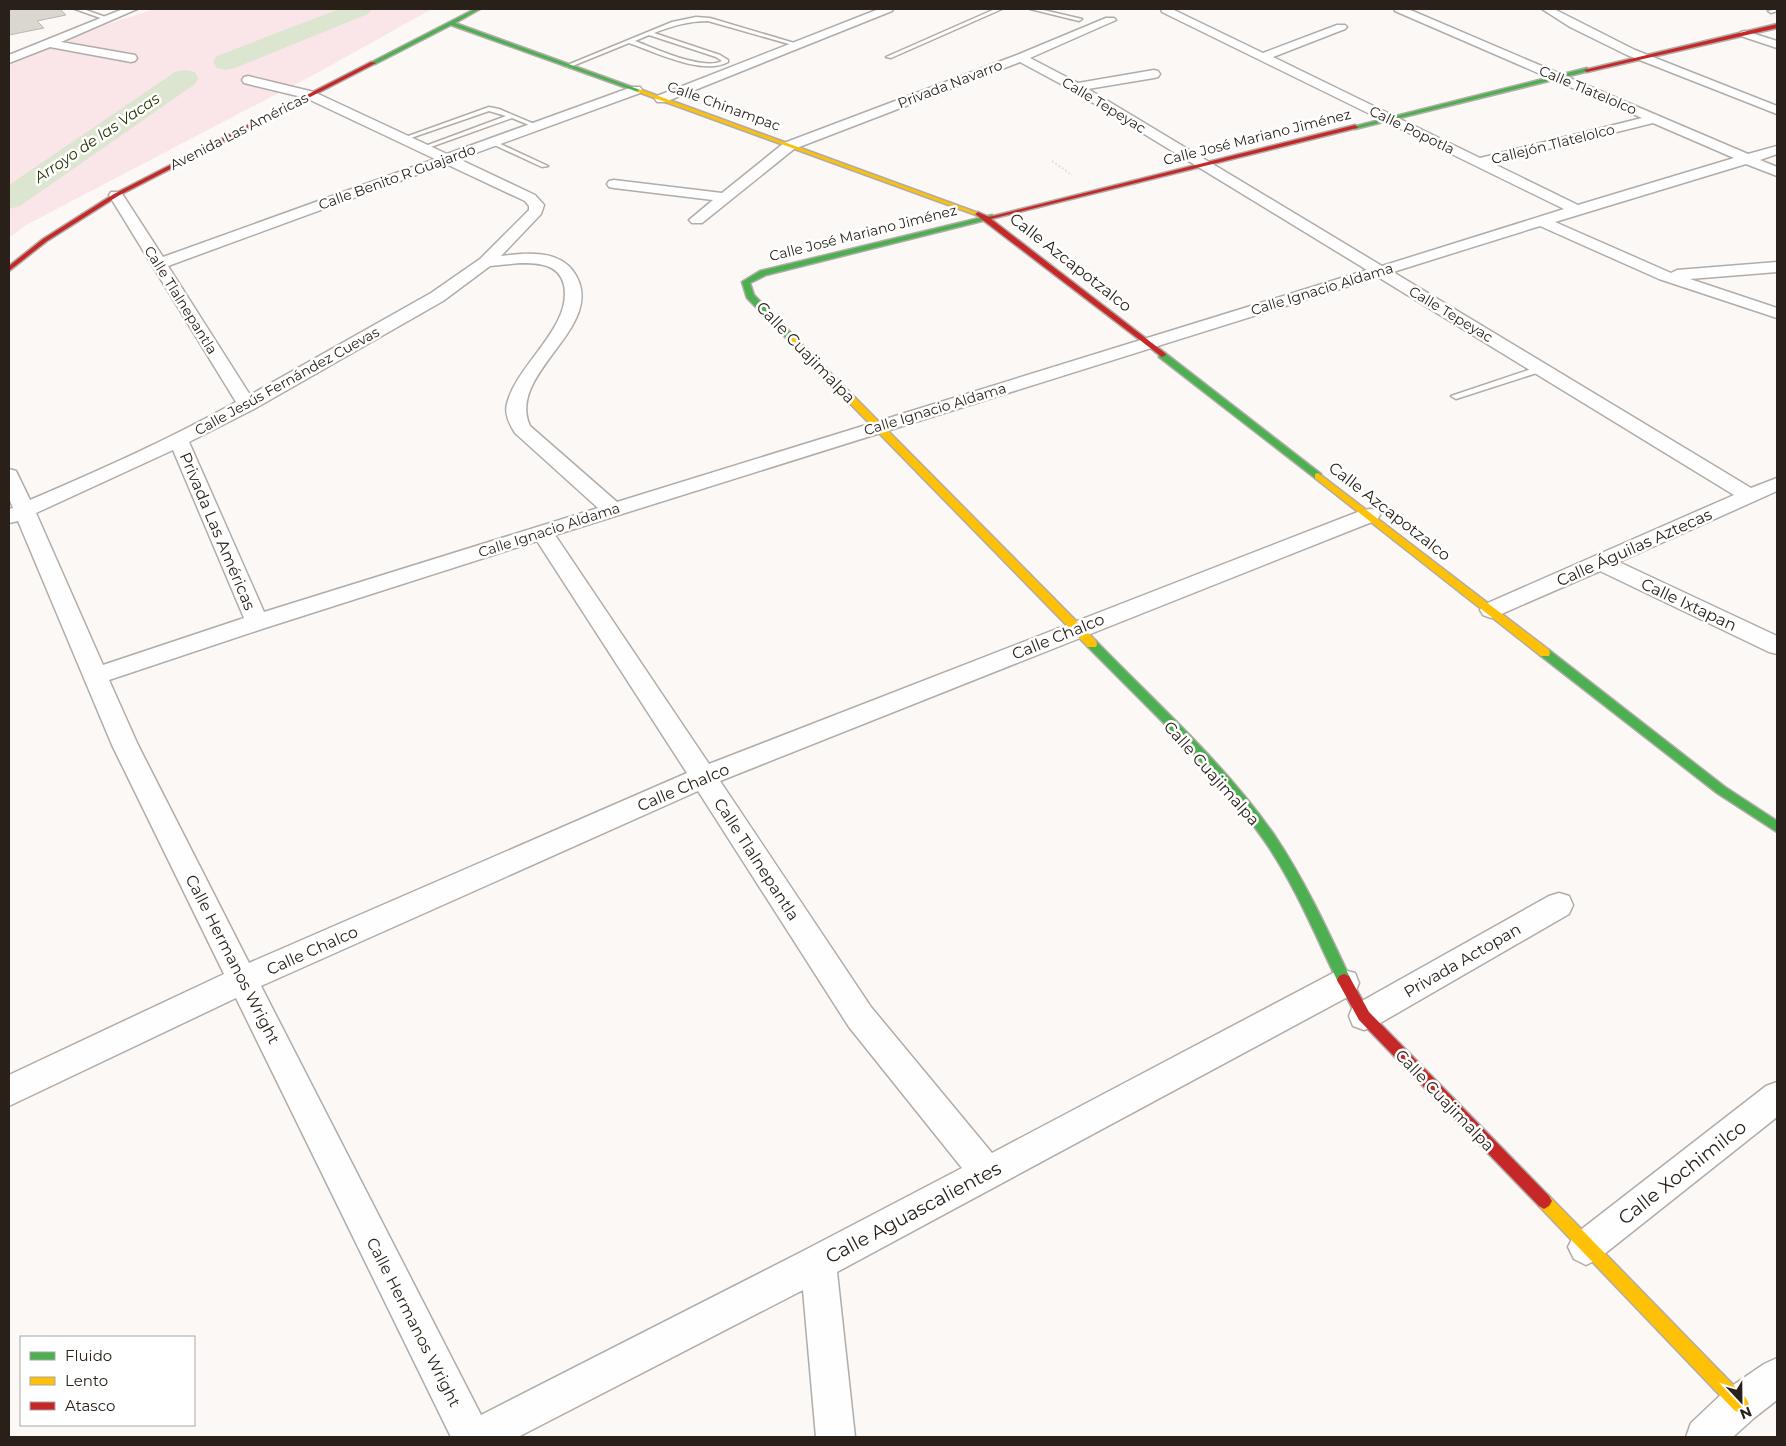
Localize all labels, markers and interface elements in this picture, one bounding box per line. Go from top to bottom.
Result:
street label: Privada Navarro [895,56,1005,112]
street label: Calle Tlatelolco [1536,61,1640,119]
street label: Calle Tepeyac [1059,73,1149,137]
street label: Calle Chinampac [665,77,783,135]
water label: Arroyo de las Vacas [30,88,164,187]
street label: Avenida Las Américas [167,88,311,174]
street label: Calle Popotla [1367,102,1457,158]
street label: Calle José Mariano Jiménez [1161,105,1353,169]
street label: Callejón Tlatelolco [1489,120,1617,168]
street label: Calle Benito R Guajardo [316,140,478,214]
street label: Calle José Mariano Jiménez [767,201,959,265]
street label: Calle Azcapotzalco [1006,209,1135,316]
street label: Calle Tlalnepantla [140,242,222,358]
street label: Calle Ignacio Aldama [1249,259,1395,319]
street label: Calle Tepeyac [1406,282,1496,346]
street label: Calle Cuajimalpa [752,298,859,407]
street label: Calle Jesús Fernández Cuevas [192,323,383,439]
street label: Calle Ignacio Aldama [862,379,1008,439]
street label: Privada Las Américas [176,449,260,613]
street label: Calle Azcapotzalco [1325,458,1454,565]
street label: Calle Ignacio Aldama [476,499,622,561]
street label: Calle Águilas Aztecas [1554,505,1715,590]
street label: Calle Ixtapan [1638,574,1740,635]
street label: Calle Chalco [1009,609,1107,664]
street label: Calle Cuajimalpa [1160,717,1264,829]
street label: Calle Chalco [634,760,732,815]
street label: Calle Tlalnepantla [710,794,803,924]
street label: Calle Hermanos Wright [182,871,284,1047]
street label: Privada Actopan [1400,919,1524,1002]
street label: Calle Chalco [264,922,361,979]
street label: Calle Cuajimalpa [1391,1046,1498,1155]
street label: Calle Xochimilco [1614,1115,1751,1230]
street label: Calle Aguascalientes [822,1156,1005,1269]
street label: Calle Hermanos Wright [363,1234,465,1410]
legend [20,1336,195,1426]
text: Fluido [65,1346,112,1365]
text: Lento [65,1371,108,1390]
north arrow [1716,1376,1766,1426]
text: Atasco [65,1396,115,1415]
text: N [1737,1403,1754,1424]

